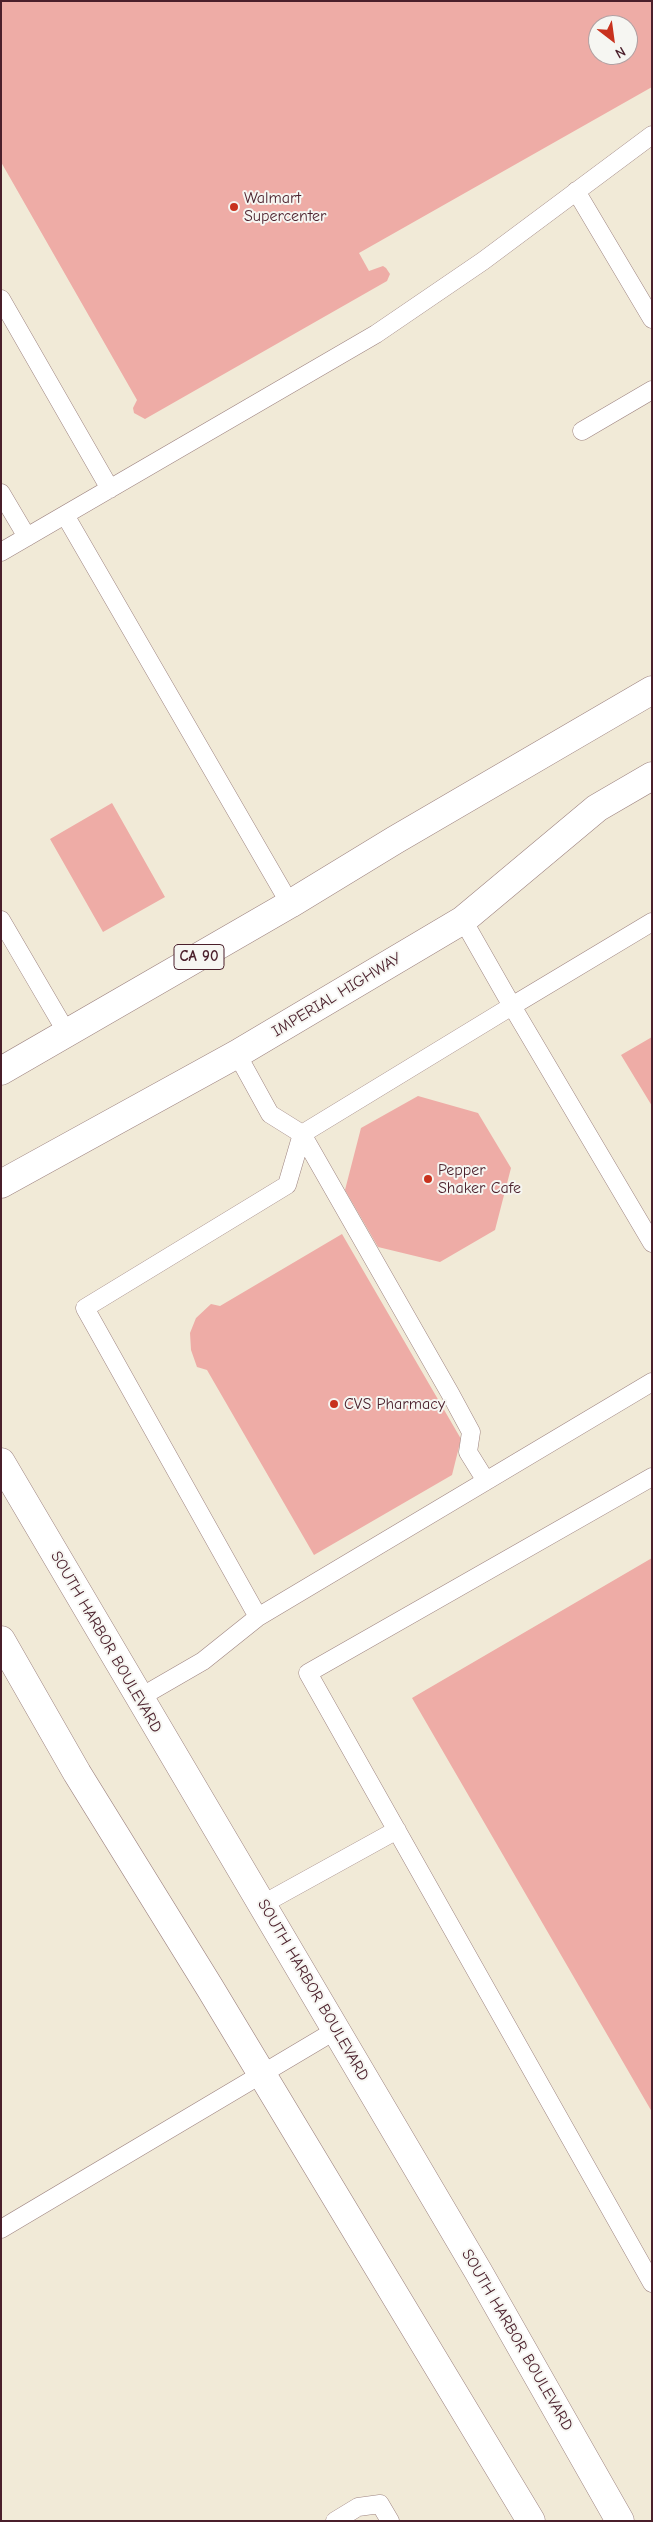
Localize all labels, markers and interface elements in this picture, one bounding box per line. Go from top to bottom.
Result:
north arrow [588,15,638,65]
text: N [612,43,628,62]
place label: Walmart Supercenter [244,188,326,226]
marker: Walmart Supercenter [228,201,240,213]
road number: CA 90 [174,944,224,970]
street label: IMPERIAL HIGHWAY [269,949,405,1041]
place label: Pepper Shaker Cafe [438,1160,521,1198]
marker: Pepper Shaker Cafe [422,1173,434,1185]
place label: CVS Pharmacy [344,1394,445,1414]
marker: CVS Pharmacy [328,1398,340,1410]
street label: SOUTH HARBOR BOULEVARD [46,1548,166,1736]
street label: SOUTH HARBOR BOULEVARD [253,1896,373,2084]
street label: SOUTH HARBOR BOULEVARD [457,2246,577,2434]

